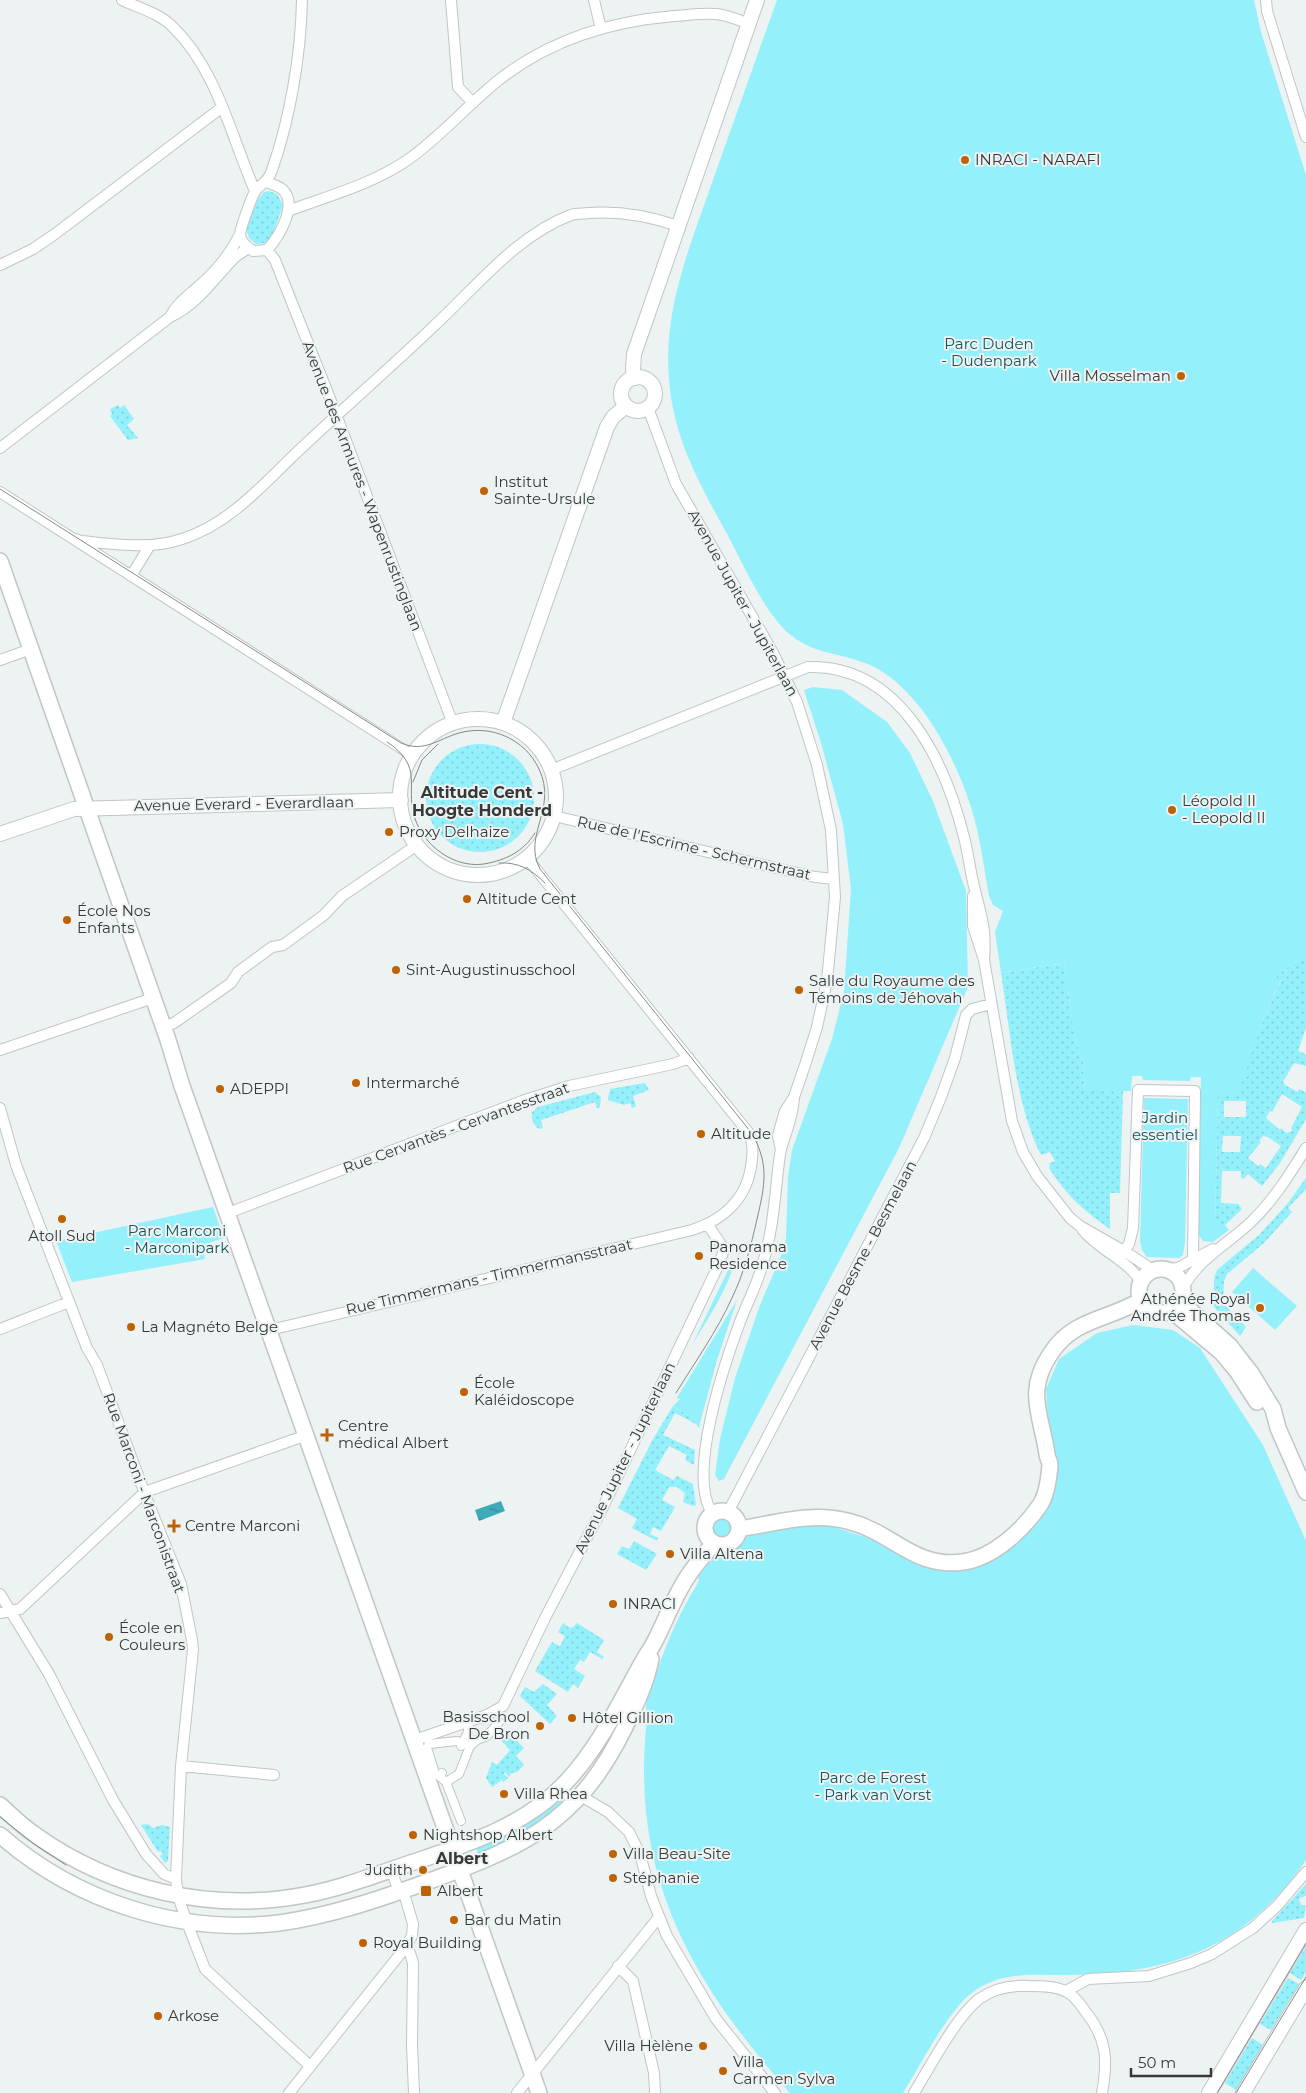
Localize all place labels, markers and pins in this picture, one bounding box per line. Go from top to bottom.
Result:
place label: INRACI - NARAFI [975,150,1101,169]
marker: INRACI - NARAFI [959,154,971,166]
place label: Villa Mosselman [1050,366,1171,385]
marker: Villa Mosselman [1175,370,1187,382]
place label: Institut Sainte-Ursule [494,472,595,508]
marker: Institut Sainte-Ursule [478,485,490,497]
place label: Léopold II - Leopold II [1182,791,1266,827]
marker: Léopold II - Leopold II [1166,804,1178,816]
place label: Proxy Delhaize [399,822,509,841]
marker: Proxy Delhaize [383,826,395,838]
place label: Altitude Cent [477,889,577,908]
marker: Altitude Cent [461,893,473,905]
place label: École Nos Enfants [77,901,151,937]
marker: École Nos Enfants [61,914,73,926]
place label: Sint-Augustinusschool [406,960,576,979]
marker: Sint-Augustinusschool [390,964,402,976]
place label: Salle du Royaume des Témoins de Jéhovah [809,971,975,1007]
marker: Salle du Royaume des Témoins de Jéhovah [793,984,805,996]
place label: Intermarché [366,1073,460,1092]
marker: Intermarché [350,1077,362,1089]
place label: ADEPPI [230,1079,289,1098]
marker: ADEPPI [214,1083,226,1095]
place label: Altitude [711,1124,771,1143]
marker: Altitude [695,1128,707,1140]
marker: Atoll Sud [56,1213,68,1225]
place label: Atoll Sud [28,1226,96,1245]
place label: Panorama Residence [709,1237,787,1273]
marker: Panorama Residence [693,1250,705,1262]
place label: Athénée Royal Andrée Thomas [1131,1289,1250,1325]
marker: Athénée Royal Andrée Thomas [1254,1302,1266,1314]
place label: La Magnéto Belge [141,1317,278,1336]
marker: La Magnéto Belge [125,1321,137,1333]
place label: École Kaléidoscope [474,1373,574,1409]
marker: École Kaléidoscope [458,1386,470,1398]
place label: Centre médical Albert [338,1416,449,1452]
marker: Centre médical Albert [320,1428,334,1442]
place label: Centre Marconi [185,1516,300,1535]
marker: Centre Marconi [167,1519,181,1533]
place label: Villa Altena [680,1544,764,1563]
marker: Villa Altena [664,1548,676,1560]
place label: INRACI [623,1594,676,1613]
marker: INRACI [607,1598,619,1610]
place label: École en Couleurs [119,1618,185,1654]
marker: École en Couleurs [103,1631,115,1643]
place label: Basisschool De Bron [443,1707,530,1743]
place label: Hôtel Gillion [582,1708,674,1727]
marker: Hôtel Gillion [566,1712,578,1724]
marker: Basisschool De Bron [534,1720,546,1732]
place label: Villa Rhea [514,1784,588,1803]
marker: Villa Rhea [498,1788,510,1800]
place label: Nightshop Albert [423,1825,553,1844]
marker: Nightshop Albert [407,1829,419,1841]
place label: Villa Beau-Site [623,1844,731,1863]
marker: Villa Beau-Site [607,1848,619,1860]
place label: Judith [364,1860,413,1879]
marker: Judith [417,1864,429,1876]
place label: Stéphanie [623,1868,700,1887]
marker: Stéphanie [607,1872,619,1884]
place label: Albert [437,1881,483,1900]
marker: Albert [419,1884,433,1898]
place label: Bar du Matin [464,1910,562,1929]
marker: Bar du Matin [448,1914,460,1926]
place label: Royal Building [373,1933,482,1952]
marker: Royal Building [357,1937,369,1949]
place label: Arkose [168,2006,219,2025]
marker: Arkose [152,2010,164,2022]
place label: Villa Hèlène [604,2036,693,2055]
marker: Villa Hèlène [697,2040,709,2052]
place label: Villa Carmen Sylva [733,2052,835,2088]
marker: Villa Carmen Sylva [717,2065,729,2077]

